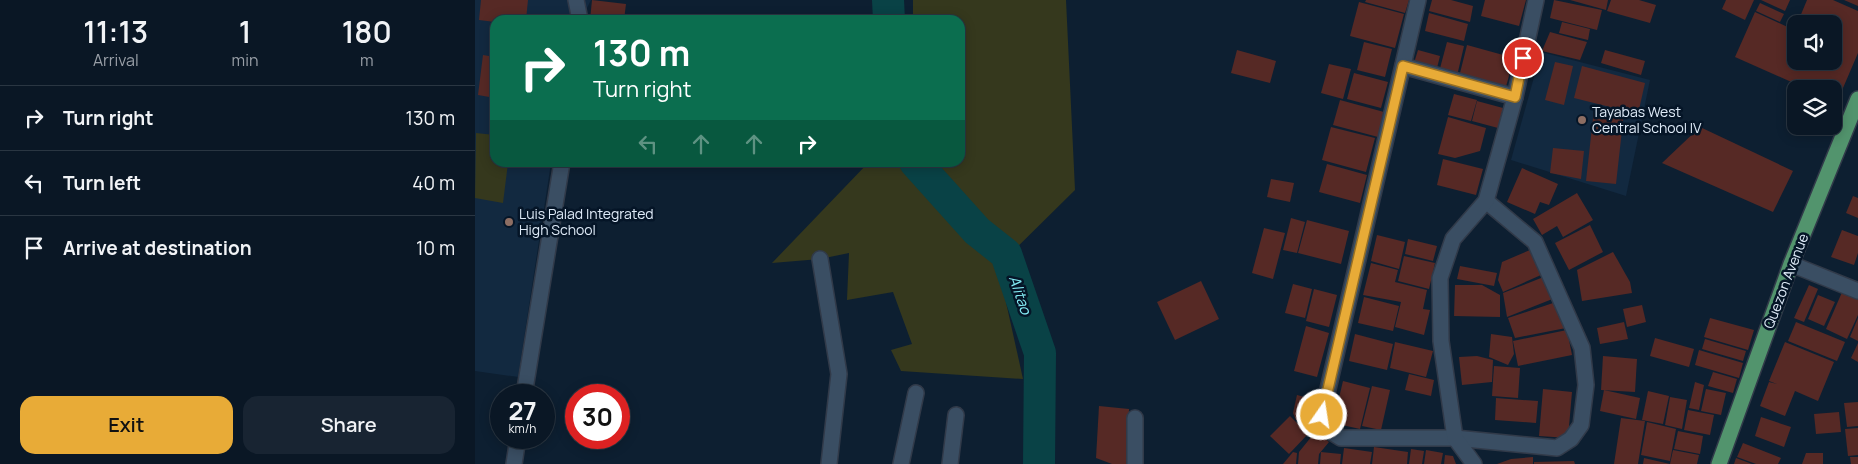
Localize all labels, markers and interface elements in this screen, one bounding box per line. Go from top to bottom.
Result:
text: 11:13 [83,11,148,52]
text: 1 [239,11,251,52]
text: 180 [342,11,392,52]
map controls [1787,15,1842,135]
button: sound [1787,15,1842,70]
text: 130 m [593,29,690,77]
icon: right [510,35,575,100]
pin [1502,37,1544,79]
icon: arrive [1509,44,1537,72]
text: Arrival [93,49,139,71]
text: min [232,49,258,71]
text: m [360,49,373,71]
text: Turn right [593,74,691,104]
button: layers [1787,80,1842,135]
place label: Tayabas West Central School IV [1592,102,1702,137]
icon: right [20,104,48,132]
text: Turn right [63,105,153,131]
text: 130 m [406,105,455,131]
marker: Tayabas West Central School IV [1576,114,1588,126]
icon: left [634,130,662,158]
icon: ahead [687,130,715,158]
icon: ahead [740,130,768,158]
icon: right [793,130,821,158]
icon: left [20,169,48,197]
text: Turn left [63,170,141,196]
text: 40 m [412,170,455,196]
place label: Luis Palad Integrated High School [519,204,654,239]
marker: Luis Palad Integrated High School [503,216,515,228]
street label: Quezon Avenue [1759,230,1812,331]
icon: arrive [20,234,48,262]
text: Arrive at destination [63,235,252,261]
text: 10 m [416,235,455,261]
water label: Alitao [1004,273,1037,318]
speed limit sign: 30 [565,384,630,449]
position arrow [1295,388,1347,440]
text: 27 [508,393,537,428]
button: Exit [20,396,233,454]
button: Share [243,396,455,454]
text: km/h [509,420,536,437]

